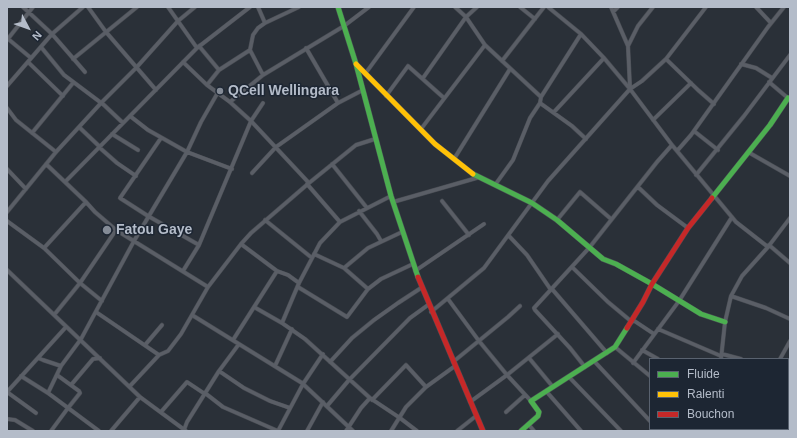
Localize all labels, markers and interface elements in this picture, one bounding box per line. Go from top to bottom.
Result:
north arrow [8,8,48,48]
text: N [30,29,44,43]
place label: QCell Wellingara [228,83,339,99]
marker: QCell Wellingara [215,86,225,96]
place label: Fatou Gaye [116,222,192,238]
marker: Fatou Gaye [101,224,113,236]
legend [649,358,789,430]
text: Fluide [687,367,720,381]
text: Ralenti [687,387,724,401]
text: Bouchon [687,407,734,421]

